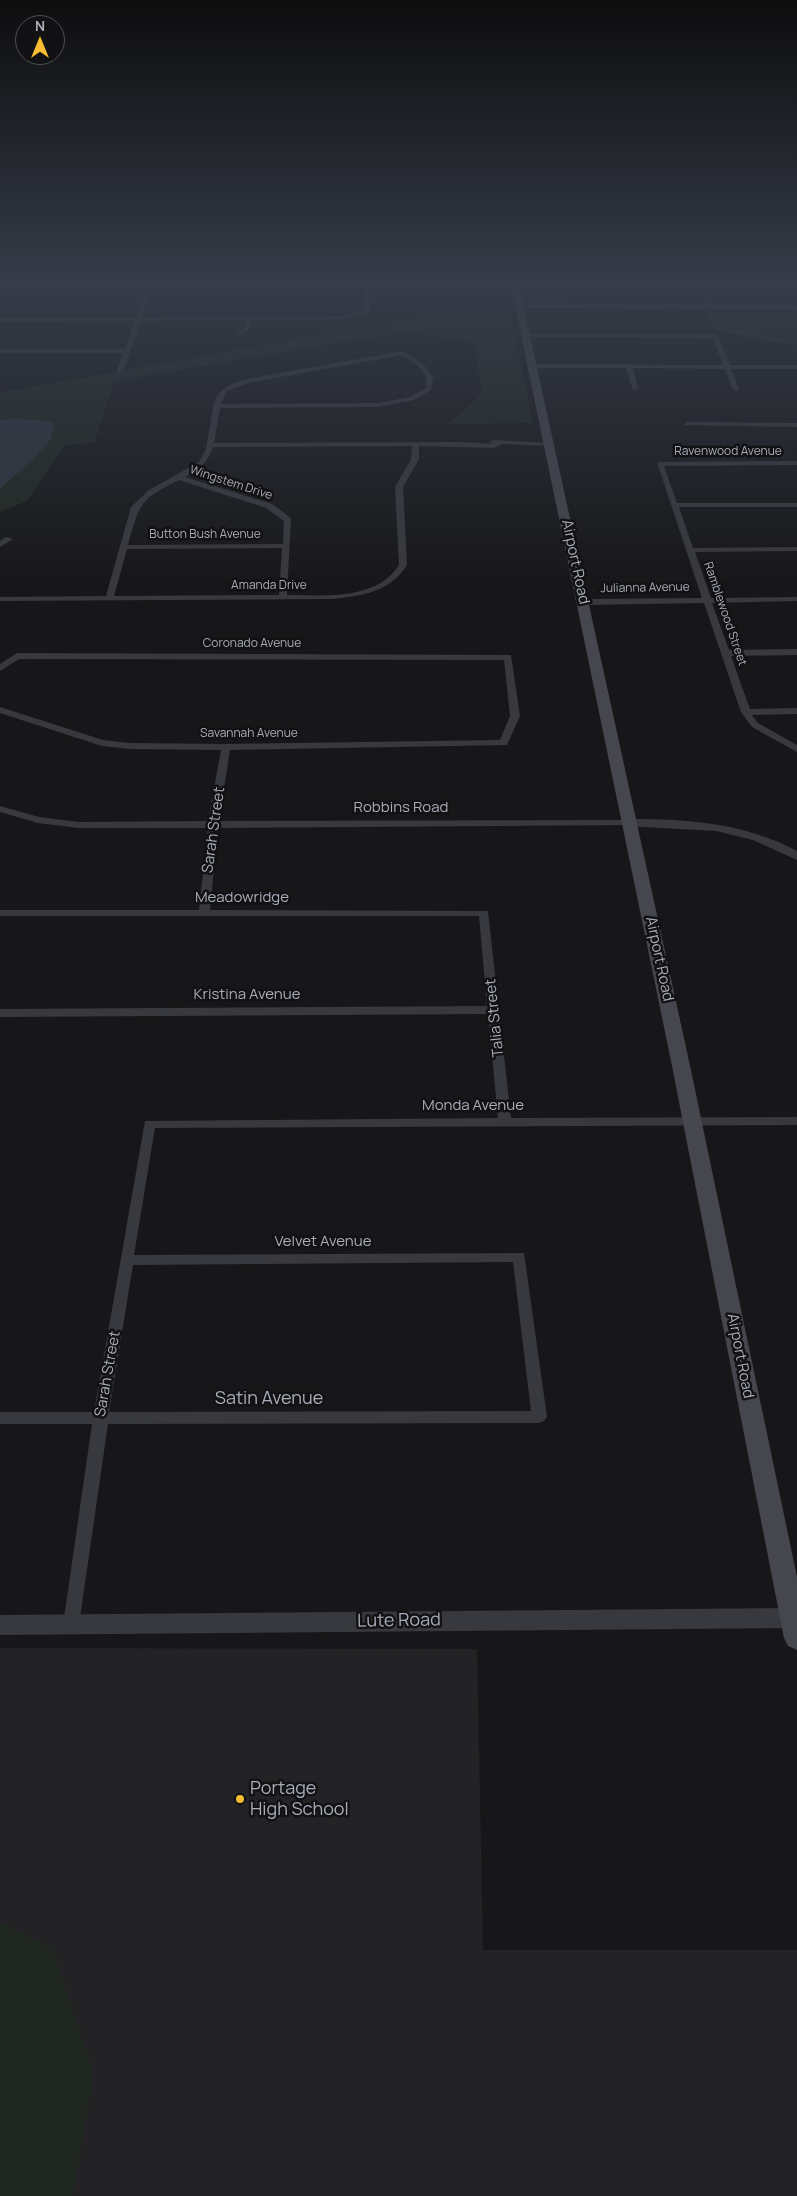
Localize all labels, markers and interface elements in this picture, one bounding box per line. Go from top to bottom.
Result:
north arrow [15,15,65,65]
text: N [35,16,45,35]
street label: Ravenwood Avenue [674,445,782,459]
street label: Wingstem Drive [188,463,274,503]
street label: Airport Road [557,518,593,606]
street label: Button Bush Avenue [149,528,261,542]
street label: Ramblewood Street [700,560,750,668]
street label: Amanda Drive [231,579,307,593]
street label: Julianna Avenue [600,580,690,596]
street label: Coronado Avenue [203,637,301,651]
street label: Savannah Avenue [200,727,298,741]
street label: Sarah Street [199,786,229,874]
street label: Robbins Road [354,799,448,817]
street label: Meadowridge [195,889,289,907]
street label: Airport Road [641,915,677,1003]
street label: Talia Street [482,978,508,1058]
street label: Kristina Avenue [194,986,300,1004]
street label: Monda Avenue [422,1097,524,1115]
street label: Velvet Avenue [275,1233,371,1251]
street label: Airport Road [723,1312,757,1400]
street label: Sarah Street [92,1330,124,1418]
street label: Satin Avenue [215,1388,323,1410]
street label: Lute Road [357,1609,441,1633]
place label: Portage High School [250,1778,349,1820]
marker: Portage High School [234,1793,246,1805]

